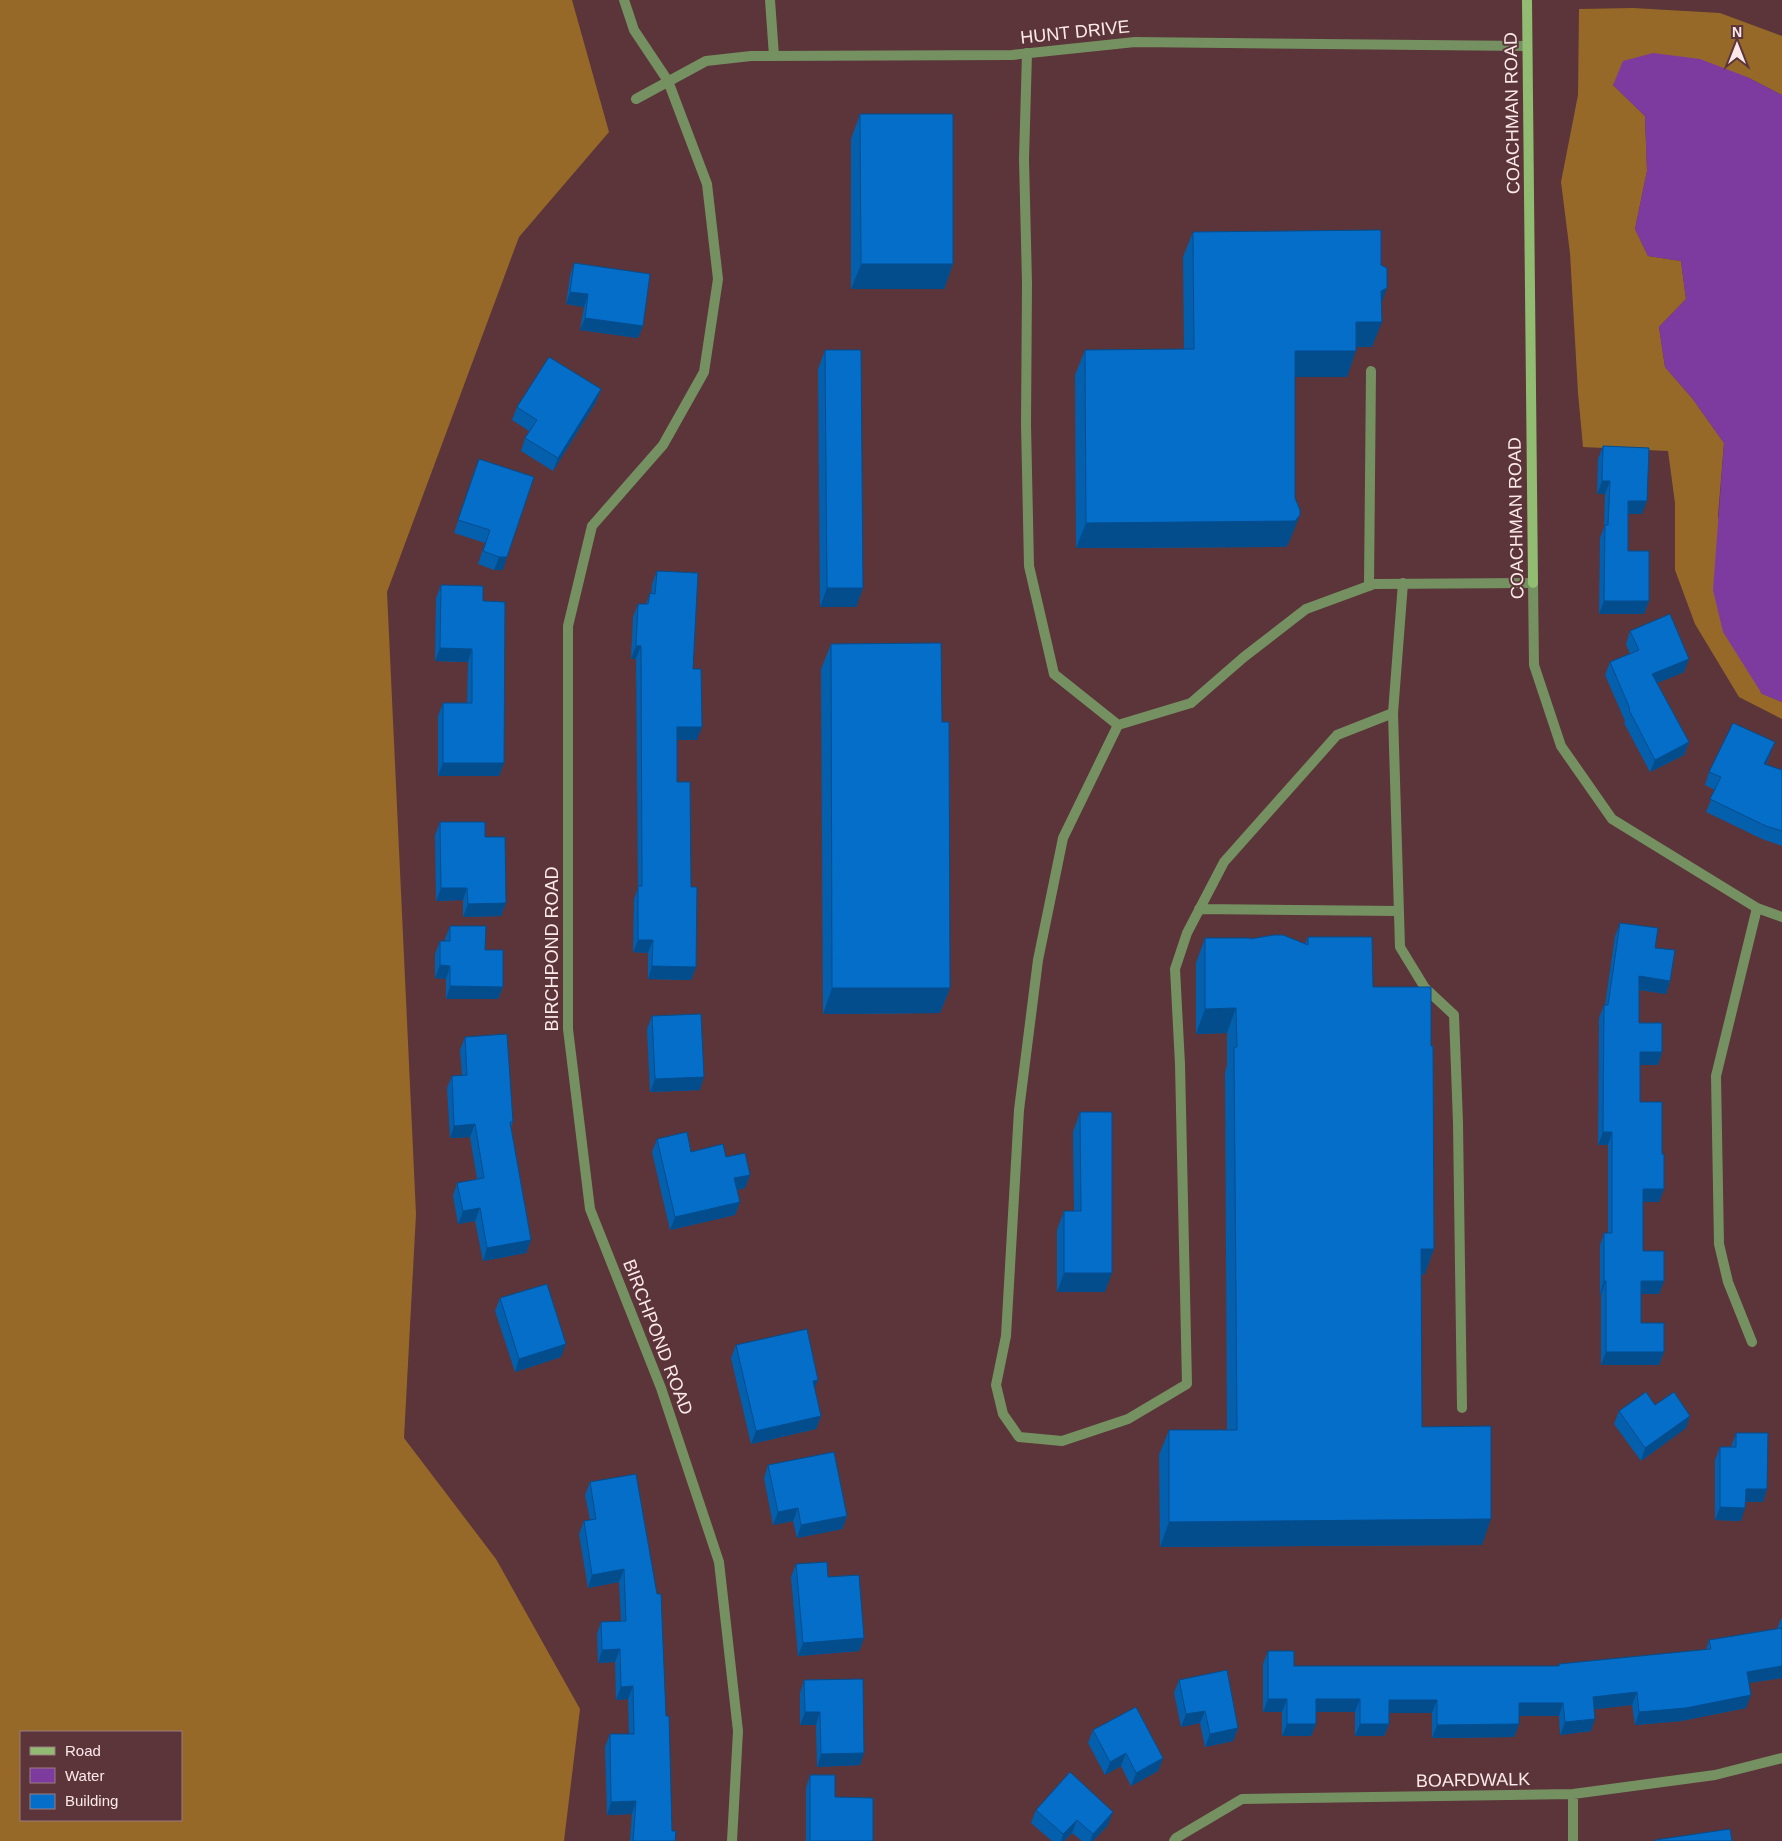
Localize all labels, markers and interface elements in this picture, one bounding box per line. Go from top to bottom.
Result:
street label: HUNT DRIVE [1019,16,1131,48]
north arrow [1712,20,1762,70]
text: N [1732,24,1742,40]
street label: COACHMAN ROAD [1501,32,1523,194]
street label: COACHMAN ROAD [1505,437,1527,599]
street label: BIRCHPOND ROAD [542,866,562,1032]
street label: BIRCHPOND ROAD [619,1256,697,1418]
legend [20,1731,182,1821]
text: Road [65,1742,101,1759]
text: Water [65,1767,104,1784]
street label: BOARDWALK [1416,1769,1530,1791]
text: Building [65,1792,118,1809]

